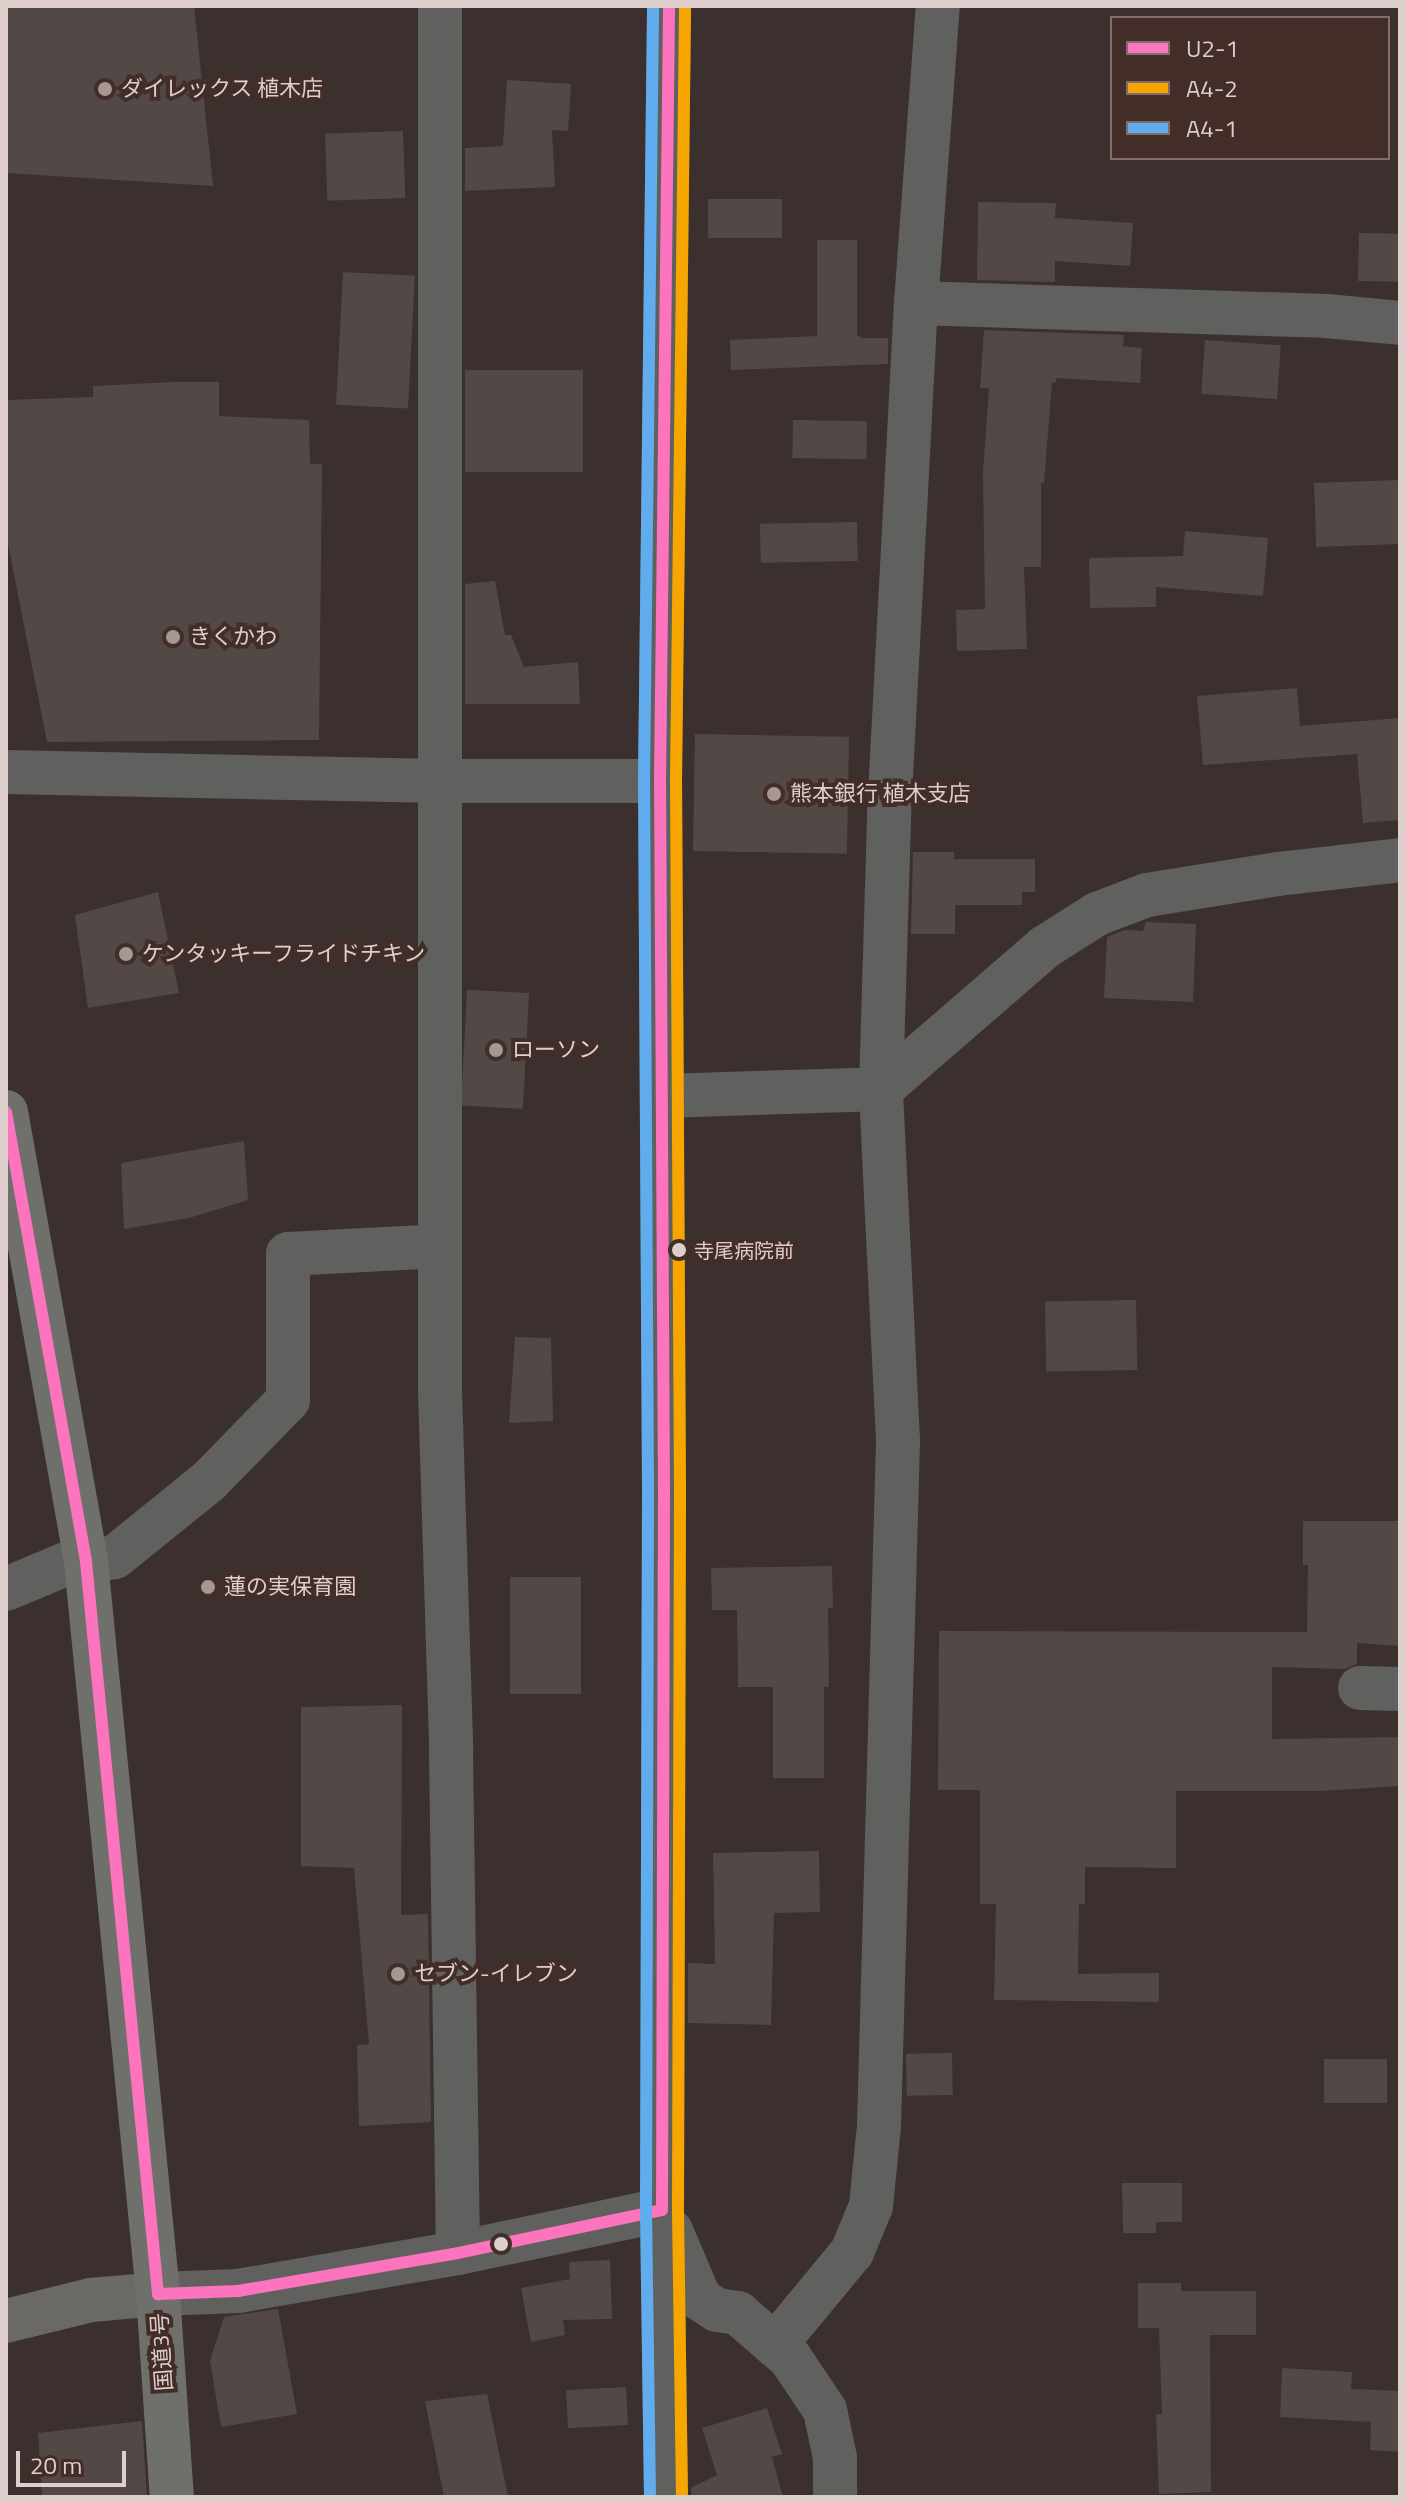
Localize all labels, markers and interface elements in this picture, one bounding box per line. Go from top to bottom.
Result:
legend [1110,16,1390,160]
text: U2-1 [1186,30,1239,66]
text: A4-2 [1186,70,1238,106]
place label: ダイレックス 植木店 [121,76,324,102]
marker: ダイレックス 植木店 [96,80,114,98]
text: A4-1 [1186,110,1238,146]
place label: きくかわ [189,624,277,650]
marker: きくかわ [164,628,182,646]
place label: 熊本銀行 植木支店 [790,781,971,807]
marker: 熊本銀行 植木支店 [765,785,783,803]
place label: ケンタッキーフライドチキン [142,941,428,967]
marker: ケンタッキーフライドチキン [117,945,135,963]
place label: ローソン [512,1037,600,1063]
marker: ローソン [487,1041,505,1059]
place label: 寺尾病院前 [694,1238,794,1262]
marker: 寺尾病院前 [671,1242,687,1258]
place label: 蓮の実保育園 [224,1574,356,1600]
marker: 蓮の実保育園 [199,1578,217,1596]
place label: セブン-イレブン [414,1961,578,1987]
marker: セブン-イレブン [389,1965,407,1983]
unlabelled marker [493,2236,509,2252]
street label: 国道3号 [146,2312,178,2392]
scale bar [20,2435,130,2485]
text: 20 m [30,2447,82,2483]

